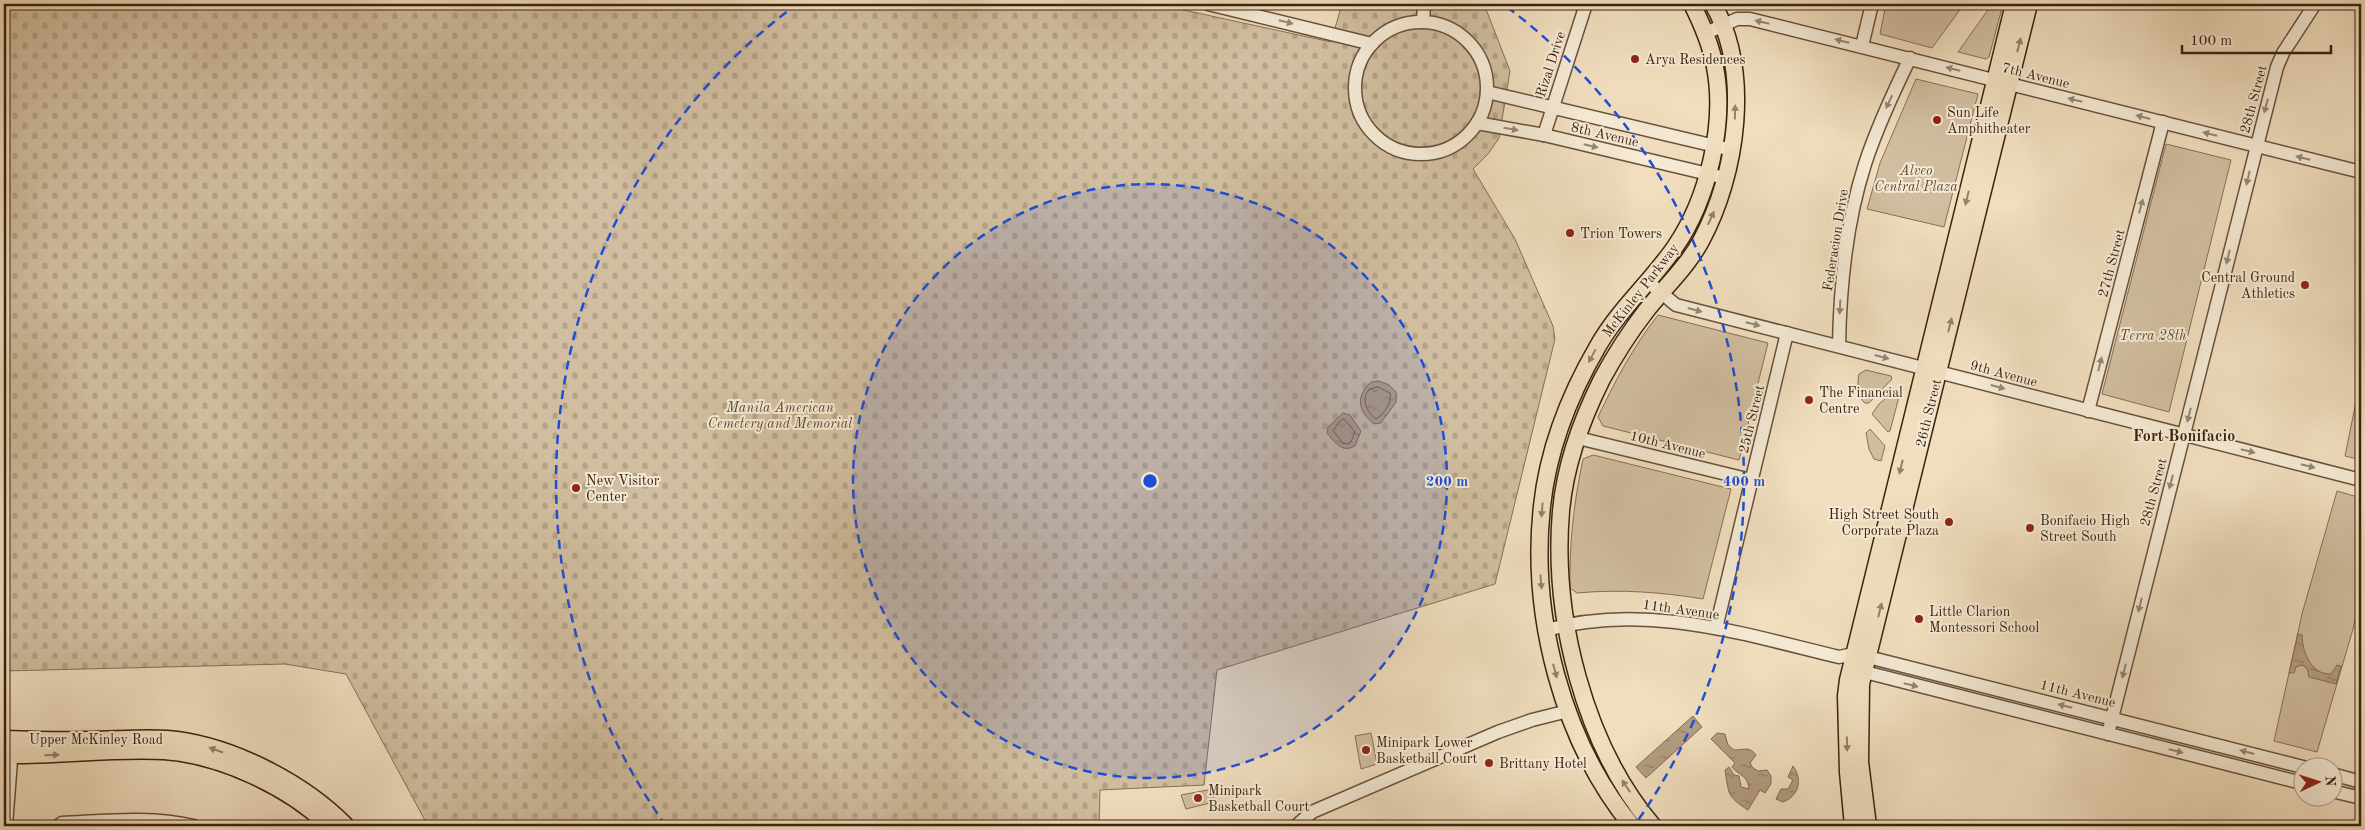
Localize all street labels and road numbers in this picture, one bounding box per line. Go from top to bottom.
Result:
street label: Rizal Drive [1534,30,1568,99]
street label: 7th Avenue [2001,61,2071,91]
street label: 28th Street [2238,64,2270,135]
street label: 8th Avenue [1570,120,1640,150]
street label: Federacion Drive [1821,188,1851,292]
street label: 27th Street [2096,228,2128,299]
street label: McKinley Parkway [1600,241,1682,340]
street label: 9th Avenue [1969,358,2039,390]
street label: 26th Street [1914,378,1944,449]
street label: 25th Street [1737,384,1767,455]
street label: 10th Avenue [1629,429,1707,461]
street label: 28th Street [2138,457,2170,528]
street label: 11th Avenue [1642,598,1720,622]
street label: 11th Avenue [2039,678,2117,710]
street label: Upper McKinley Road [29,733,163,747]

